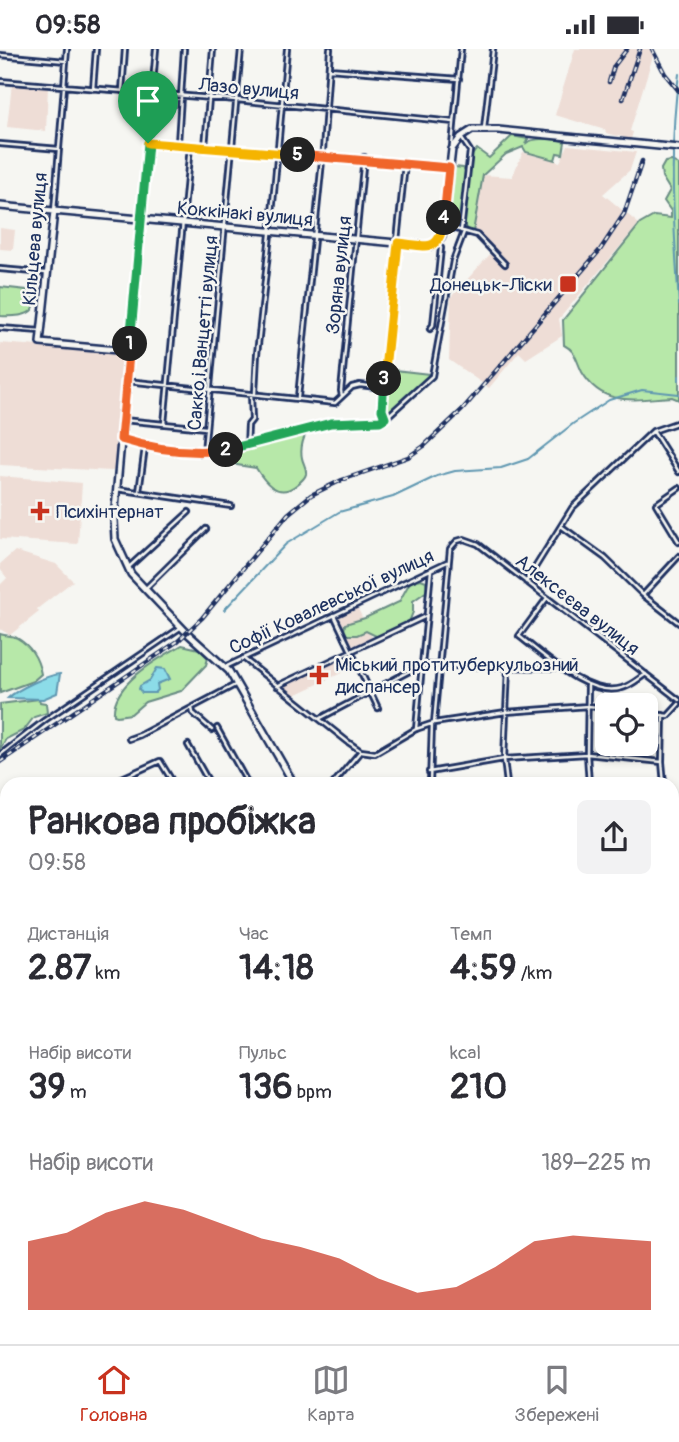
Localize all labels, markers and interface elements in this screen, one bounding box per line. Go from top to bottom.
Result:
text: 09:58 [35,9,100,41]
pin [118,71,178,143]
street label: Лазо вулиця [197,73,300,105]
icon: arrive [129,82,167,120]
pin: 5 [280,137,316,173]
text: 5 [292,142,303,166]
street label: Кільцева вулиця [17,172,53,307]
street label: Коккінакі вулиця [176,196,314,232]
pin: 4 [426,201,462,235]
text: 4 [438,205,449,229]
street label: Зоряна вулиця [321,215,357,335]
street label: Сакко і Ванцетті вулиця [183,235,223,432]
place label: Донецьк-Ліски [429,273,553,297]
marker: Донецьк-Ліски [558,274,578,294]
pin: 1 [113,327,148,361]
text: 1 [126,331,133,355]
pin: 3 [366,361,402,397]
text: 3 [378,366,389,390]
pin: 2 [208,433,244,467]
text: 2 [220,437,231,461]
place label: Психінтернат [56,500,164,524]
marker: Психінтернат [30,501,50,521]
street label: Софії Ковалевської вулиця [225,544,438,660]
street label: Алексєєва вулиця [511,549,644,661]
place label: Міський протитуберкульозний диспансер [335,653,579,699]
marker: Міський протитуберкульозний диспансер [309,665,329,685]
map controls [595,693,658,756]
button: locate [595,693,658,756]
text: Ранкова пробіжка [28,798,316,846]
button: share [577,800,651,874]
text: 09:58 [28,848,86,877]
text: Дистанція [28,922,109,946]
text: Час [239,922,269,946]
text: Темп [450,922,492,946]
text: 2.87 [28,946,91,990]
text: 14:18 [239,946,314,990]
text: 4:59 [450,946,517,990]
text: km [91,961,120,985]
text: /km [517,961,552,985]
text: Набір висоти [28,1041,131,1065]
text: Пульс [239,1041,287,1065]
text: kcal [450,1041,481,1065]
text: 39 [28,1065,66,1109]
text: 136 [239,1065,293,1109]
text: 210 [450,1065,507,1109]
text: m [66,1080,87,1104]
text: bpm [293,1080,332,1104]
text: Набір висоти [28,1148,153,1177]
text: 189–225 m [541,1148,651,1177]
tab: Головна [80,1361,147,1427]
tab: Карта [307,1361,354,1427]
tab: Збережені [515,1361,599,1427]

